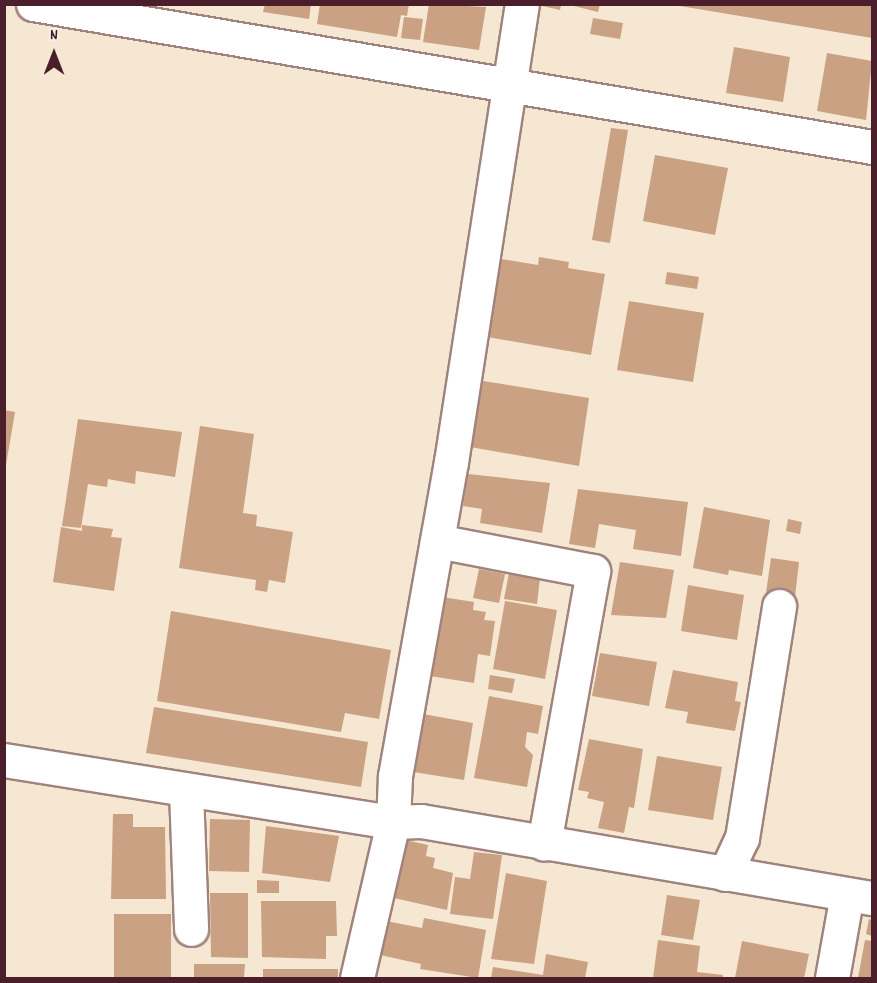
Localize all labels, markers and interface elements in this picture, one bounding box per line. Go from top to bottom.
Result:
north arrow [24,24,84,84]
text: N [50,24,58,47]

